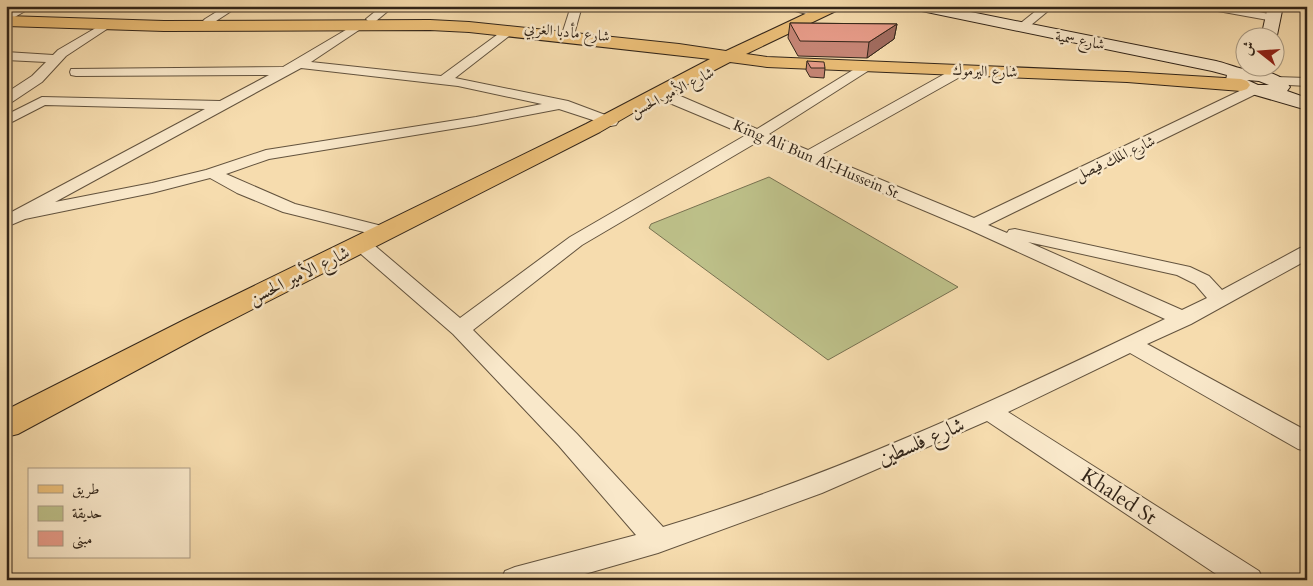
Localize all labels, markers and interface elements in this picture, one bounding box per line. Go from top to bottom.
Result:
street label: شارع مأدبا الغربي [523,17,611,49]
street label: شارع سمية [1053,25,1106,58]
north arrow [1236,28,1286,78]
text: ش [1237,39,1259,58]
street label: شارع اليرموك [952,60,1018,85]
street label: شارع الأمير الحسن [626,61,719,124]
street label: King Ali Bun Al-Hussein St [730,115,902,203]
street label: شارع الملك فيصل [1072,131,1160,188]
street label: شارع الأمير الحسن [244,239,355,313]
street label: شارع فلسطين [873,410,970,476]
street label: Khaled St [1075,461,1163,532]
legend [28,468,190,558]
text: طريق [72,479,99,499]
text: حديقة [72,503,102,523]
text: مبنى [72,529,92,550]

